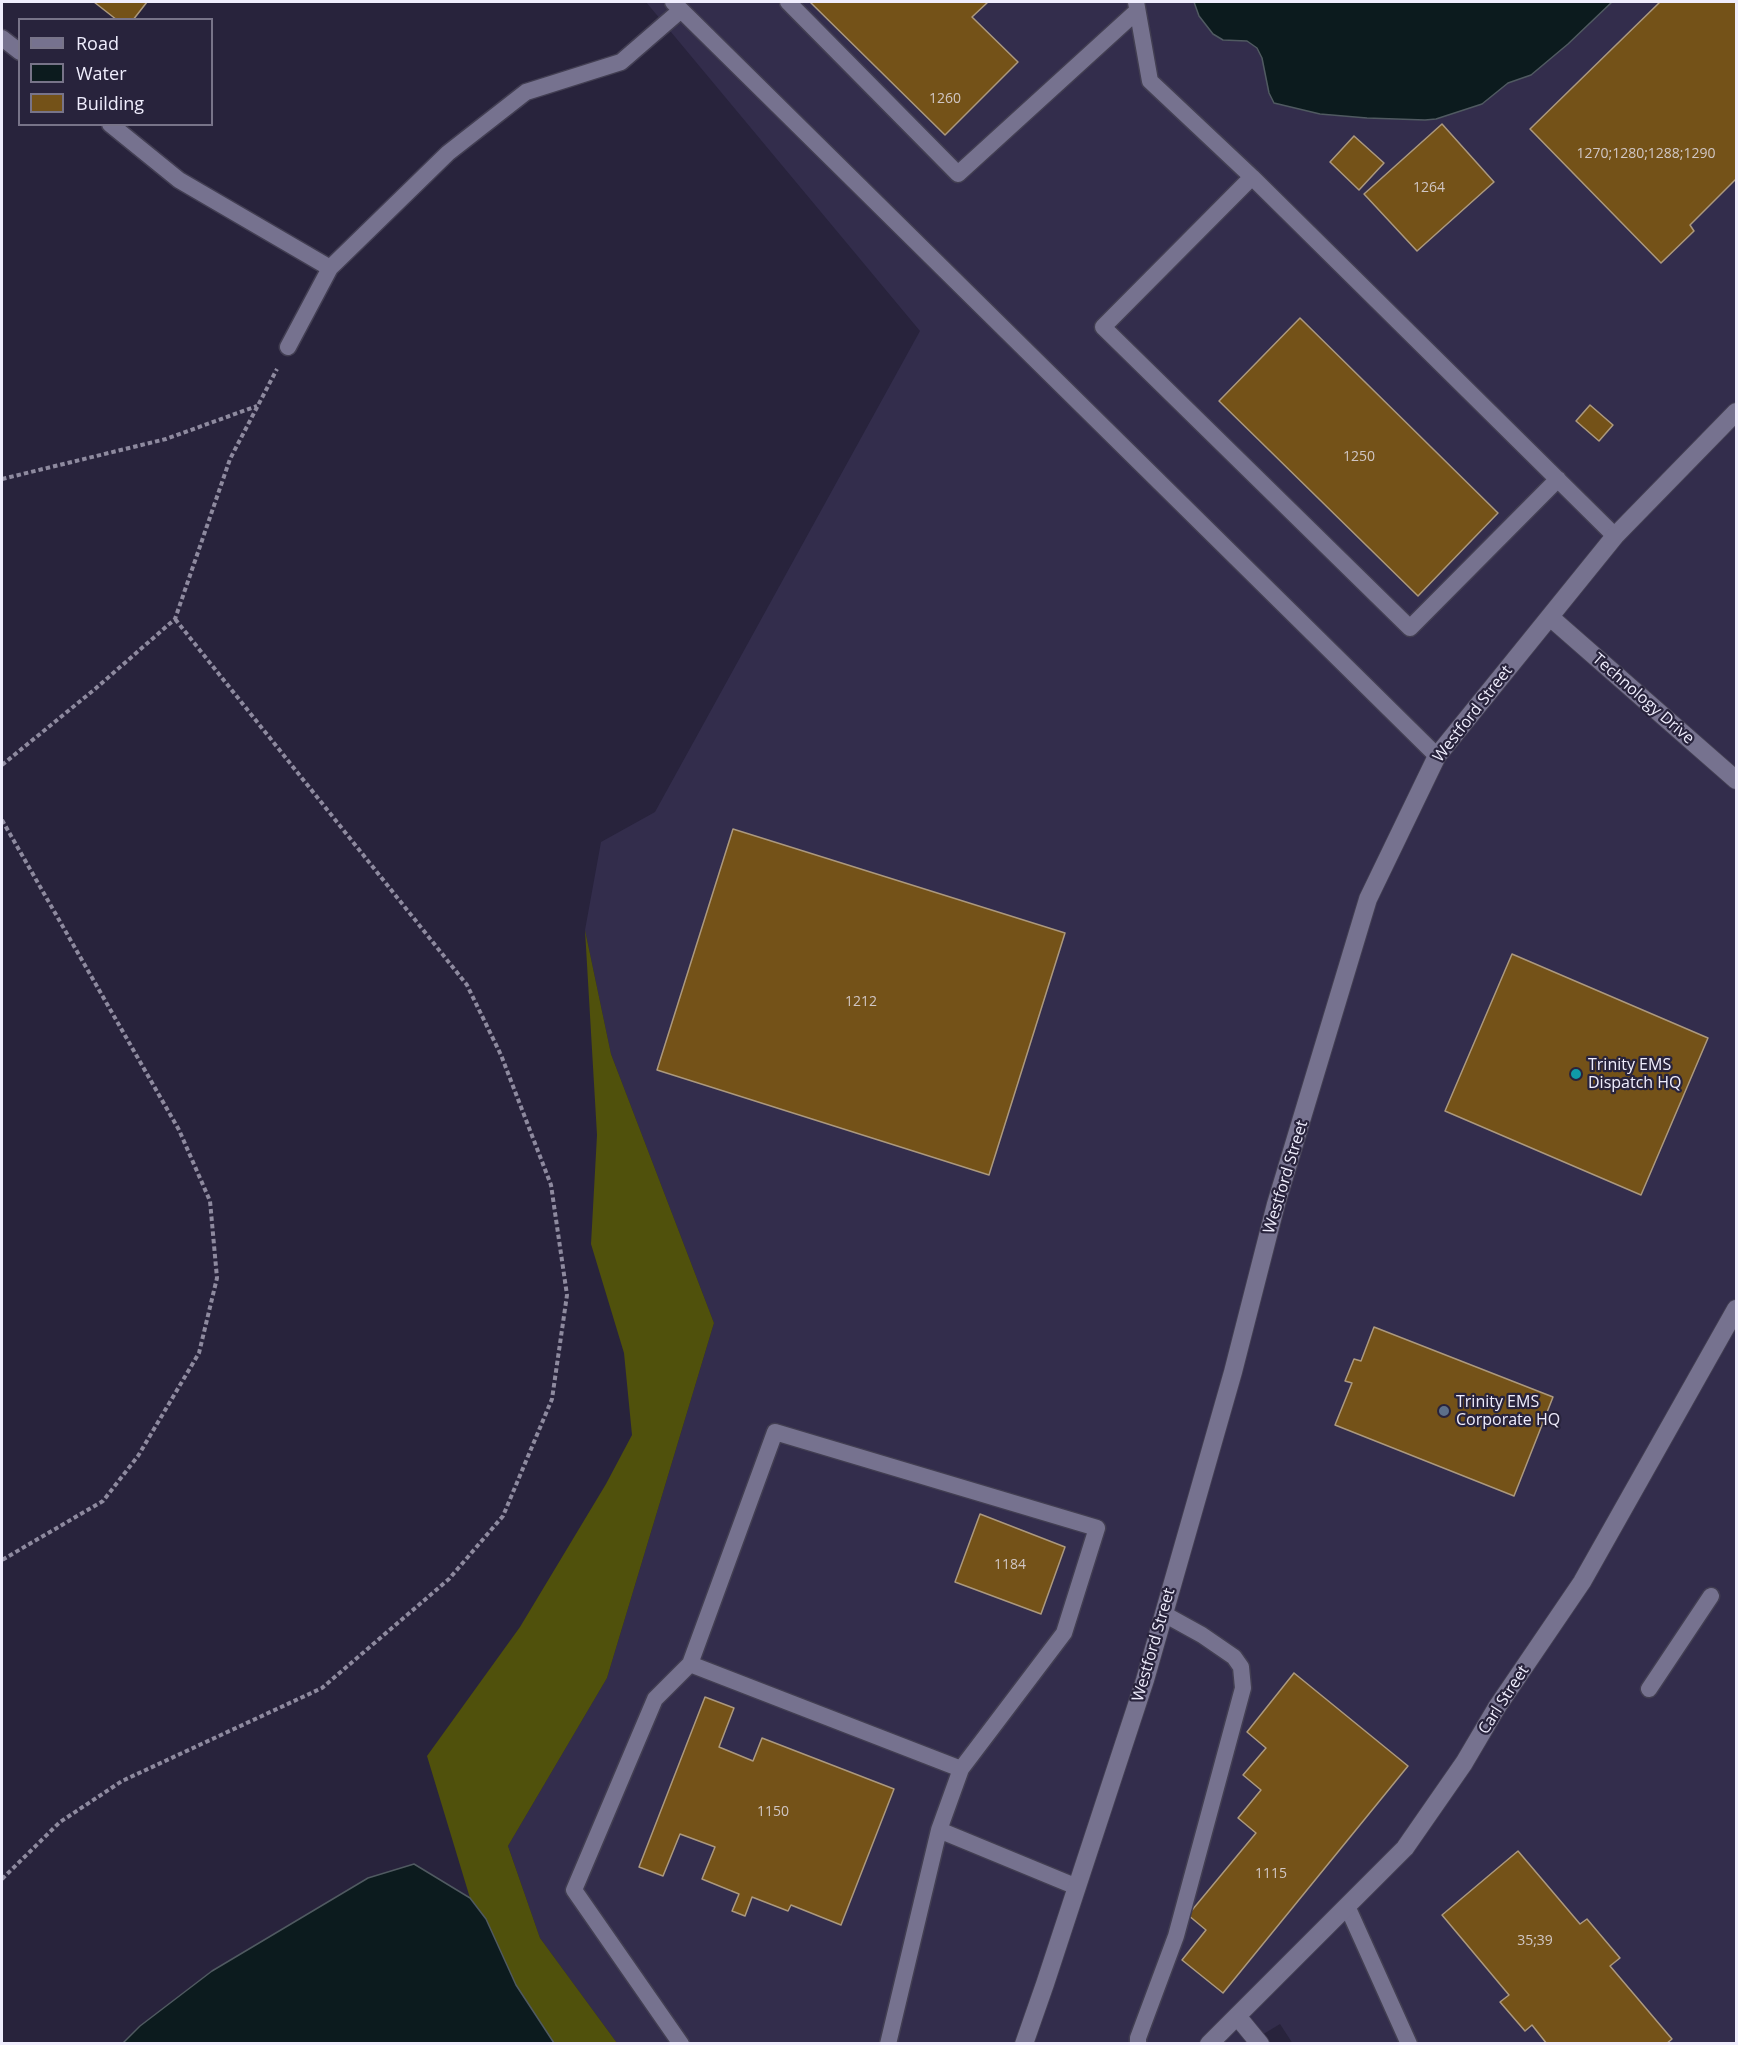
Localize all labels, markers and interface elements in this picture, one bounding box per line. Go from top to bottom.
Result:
legend [18,18,213,126]
text: Road [76,31,119,55]
text: Water [76,61,127,85]
text: Building [76,91,144,115]
house number: 1260 [929,91,961,107]
house number: 1270;1280;1288;1290 [1576,146,1716,162]
house number: 1264 [1413,180,1445,196]
house number: 1250 [1343,449,1375,465]
street label: Technology Drive [1588,650,1698,748]
street label: Westford Street [1429,662,1517,766]
house number: 1212 [845,994,877,1010]
place label: Trinity EMS Dispatch HQ [1588,1055,1682,1093]
marker: Trinity EMS Dispatch HQ [1569,1067,1583,1081]
street label: Westford Street [1260,1118,1312,1236]
place label: Trinity EMS Corporate HQ [1456,1392,1560,1430]
marker: Trinity EMS Corporate HQ [1437,1404,1451,1418]
house number: 1184 [994,1557,1026,1573]
street label: Westford Street [1129,1586,1179,1704]
street label: Carl Street [1475,1662,1533,1738]
house number: 1150 [757,1804,789,1820]
house number: 1115 [1255,1866,1287,1882]
house number: 35;39 [1517,1933,1553,1949]

